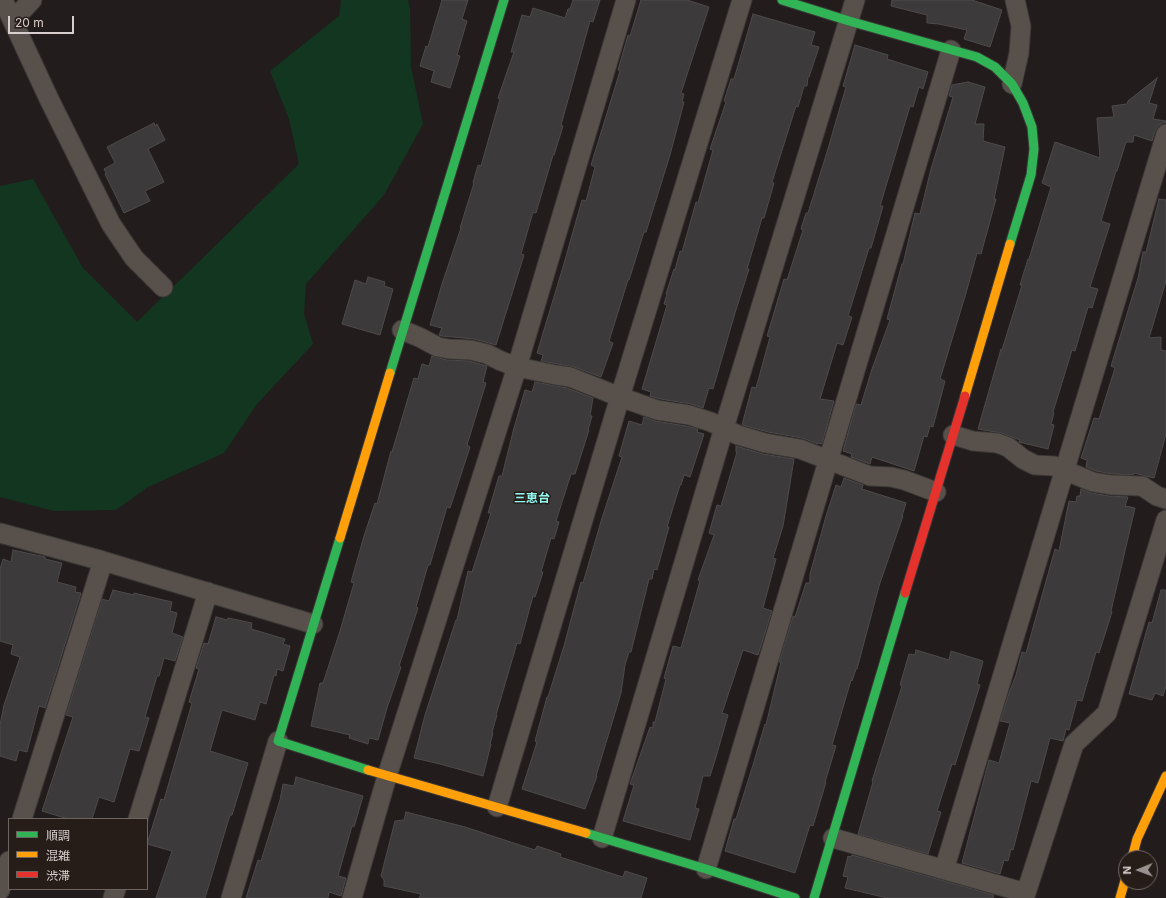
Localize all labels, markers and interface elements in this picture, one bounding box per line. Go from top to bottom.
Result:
scale bar [10,8,76,34]
text: 20 m [15,15,44,30]
district label: 三恵台 [514,491,550,505]
legend [8,818,148,890]
text: 順調 [46,828,70,843]
text: 混雑 [46,848,70,863]
north arrow [1118,850,1158,890]
text: N [1120,866,1134,875]
text: 渋滞 [46,868,70,883]

